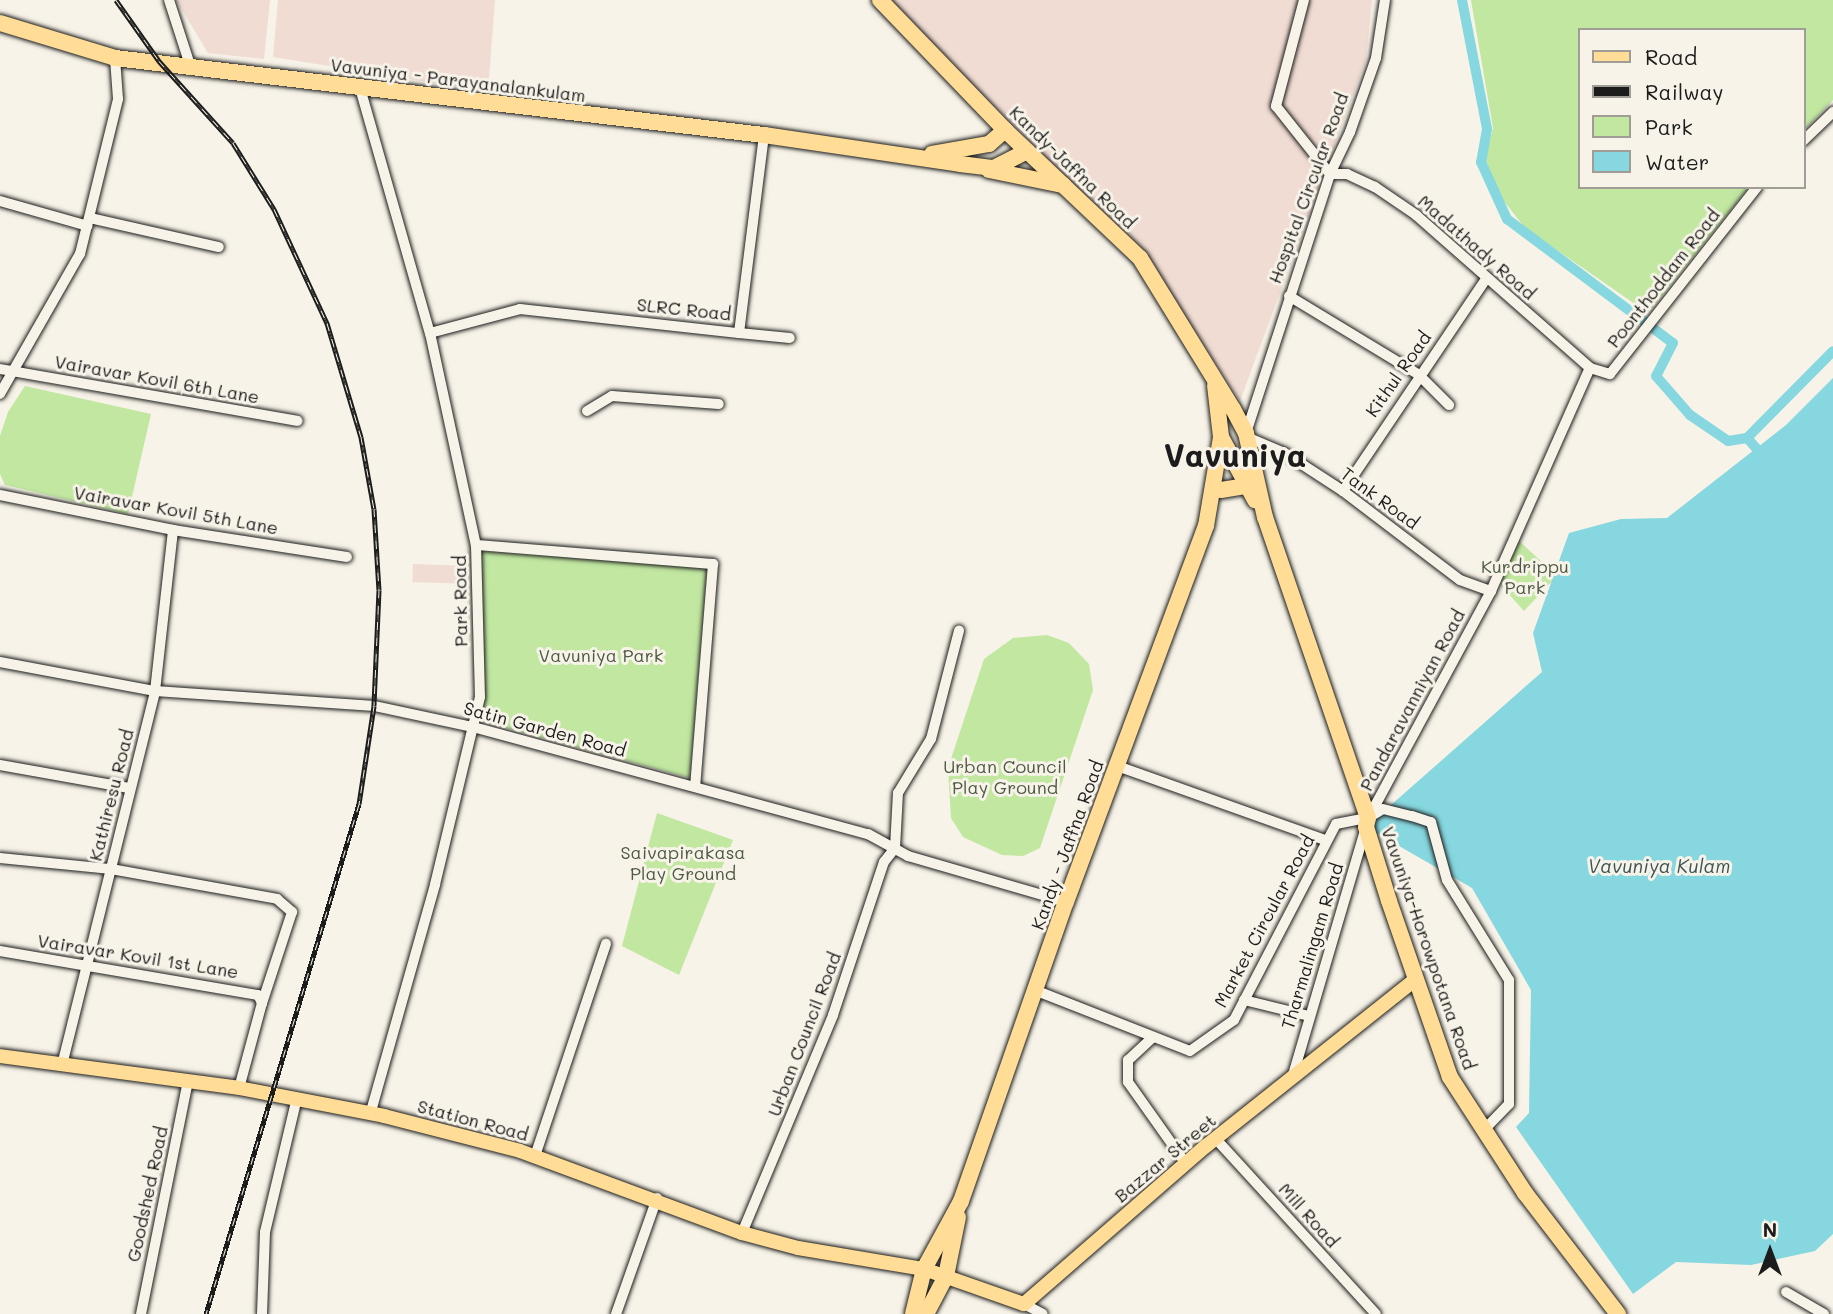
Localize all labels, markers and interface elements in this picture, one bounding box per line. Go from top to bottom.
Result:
legend [1577,28,1805,189]
text: Road [1645,43,1697,70]
street label: Vavuniya - Parayanalankulam [329,54,587,106]
text: Railway [1645,78,1724,105]
street label: Hospital Circular Road [1263,90,1353,286]
street label: Kandy-Jaffna Road [1005,101,1141,233]
text: Park [1645,113,1693,140]
text: Water [1645,148,1709,175]
street label: Madathady Road [1414,190,1540,304]
street label: Poonthoddam Road [1602,204,1724,352]
street label: SLRC Road [636,293,732,325]
street label: Kithul Road [1361,327,1435,421]
street label: Vairavar Kovil 6th Lane [53,350,261,408]
district label: Vavuniya [1164,435,1306,473]
street label: Tank Road [1337,462,1423,534]
street label: Vairavar Kovil 5th Lane [72,481,280,539]
street label: Park Road [448,555,472,647]
park label: Kurdrippu Park [1481,556,1569,598]
street label: Pandaravanniyan Road [1355,606,1469,794]
park label: Vavuniya Park [539,644,663,666]
street label: Satin Garden Road [461,697,629,761]
street label: Kathiresu Road [84,727,138,863]
park label: Urban Council Play Ground [943,756,1067,798]
street label: Kandy - Jaffna Road [1026,757,1108,933]
street label: Vavuniya-Horowpotana Road [1377,824,1481,1072]
street label: Market Circular Road [1209,831,1319,1011]
park label: Saivapirakasa Play Ground [620,842,746,884]
water label: Vavuniya Kulam [1588,855,1730,877]
street label: Tharmalingam Road [1276,860,1348,1032]
street label: Vairavar Kovil 1st Lane [36,929,240,983]
street label: Urban Council Road [763,949,845,1119]
street label: Station Road [415,1095,531,1145]
street label: Bazzar Street [1110,1109,1220,1207]
street label: Goodshed Road [122,1124,172,1264]
street label: Mill Road [1274,1178,1344,1252]
north arrow [1735,1216,1805,1286]
text: N [1763,1217,1777,1242]

